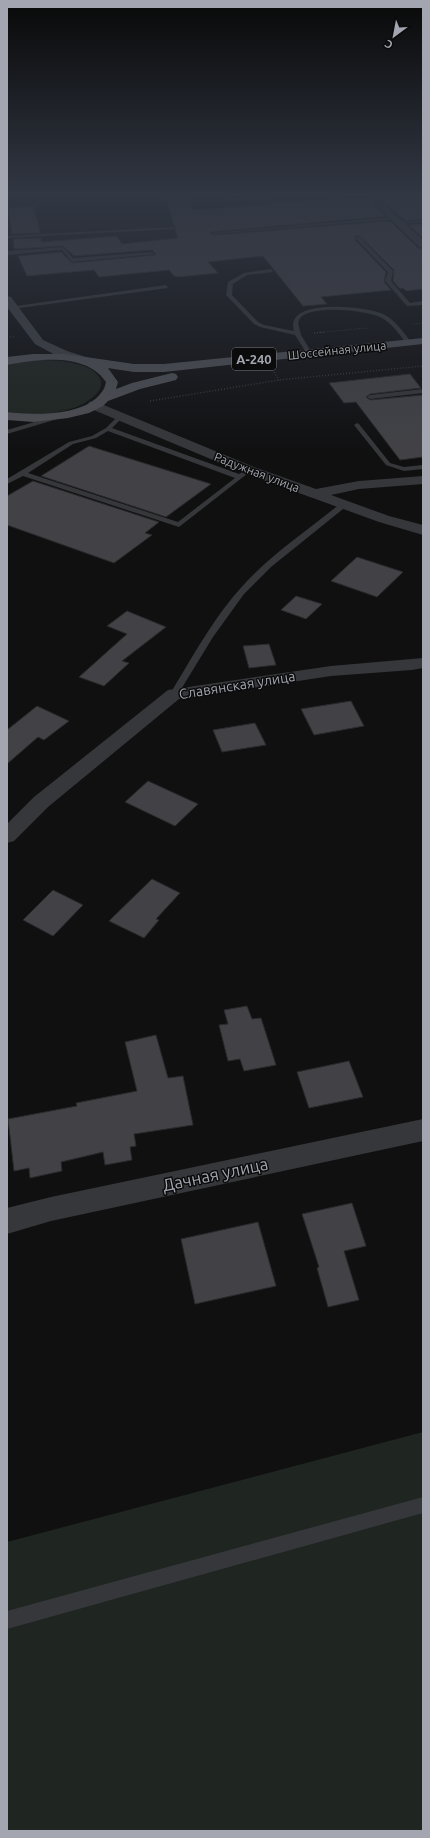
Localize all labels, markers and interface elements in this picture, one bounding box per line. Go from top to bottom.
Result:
north arrow [374,16,414,56]
text: С [383,38,395,51]
street label: Шоссейная улица [287,338,387,362]
road number: А-240 [232,348,276,370]
street label: Радужная улица [212,450,302,494]
street label: Славянская улица [178,668,296,702]
street label: Дачная улица [160,1154,270,1194]

